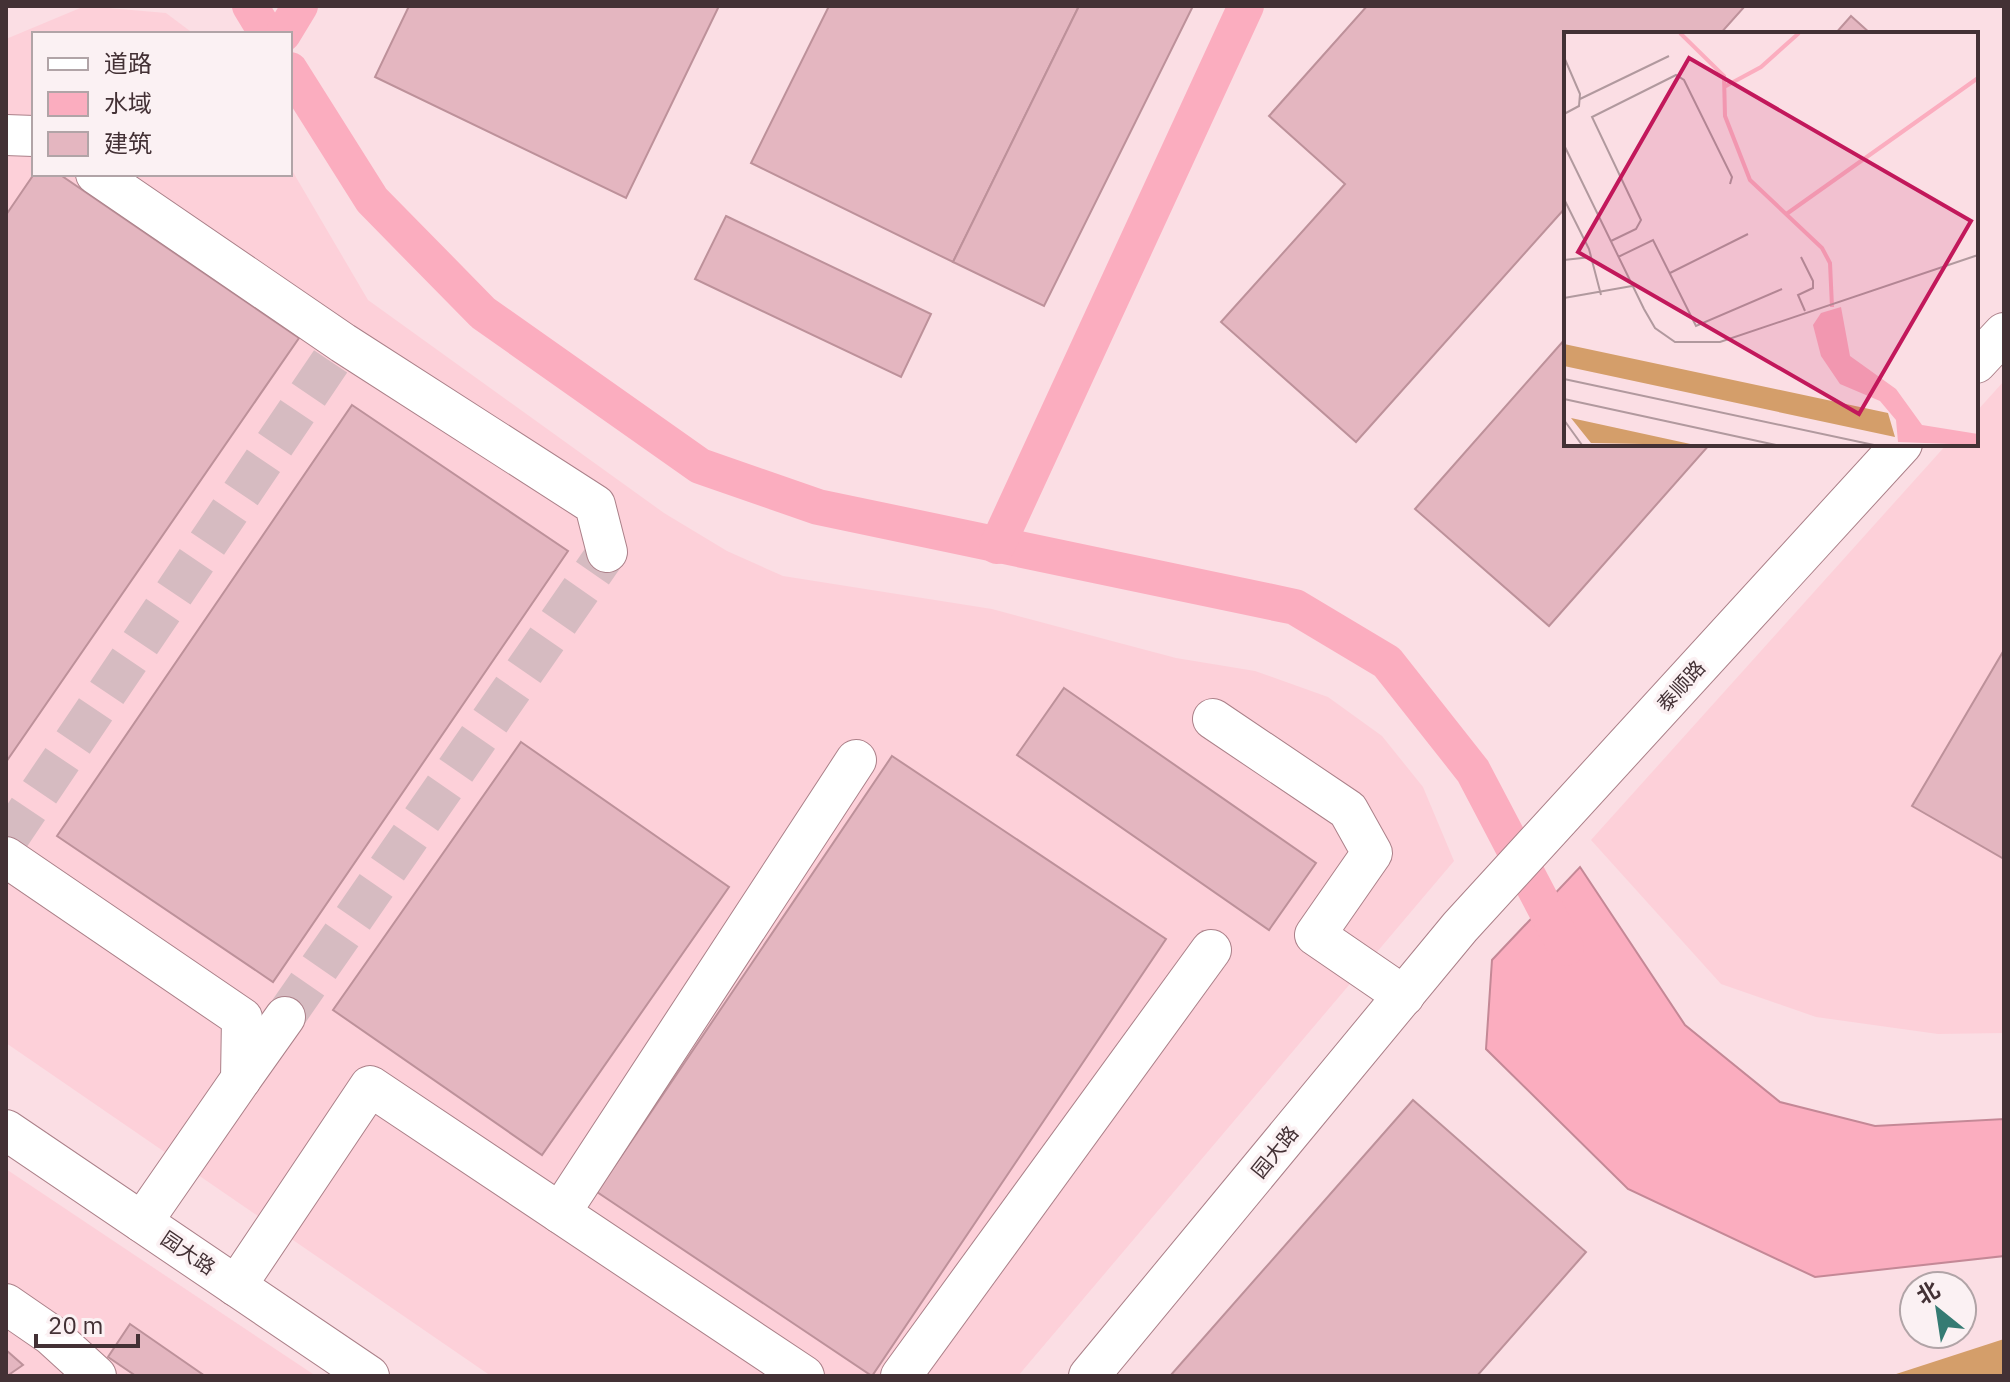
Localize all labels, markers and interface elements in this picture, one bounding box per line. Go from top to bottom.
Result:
legend [32,32,292,176]
inset map [1564,32,1978,446]
text: 道路 [104,47,152,79]
text: 水域 [104,87,152,119]
text: 建筑 [104,127,152,159]
street label: 泰顺路 [1651,654,1711,717]
street label: 园大路 [1245,1120,1304,1183]
street label: 园大路 [156,1225,221,1281]
north arrow [1898,1270,1978,1350]
text: 北 [1911,1274,1945,1310]
scale bar [36,1298,138,1348]
text: 20 m [48,1309,103,1341]

